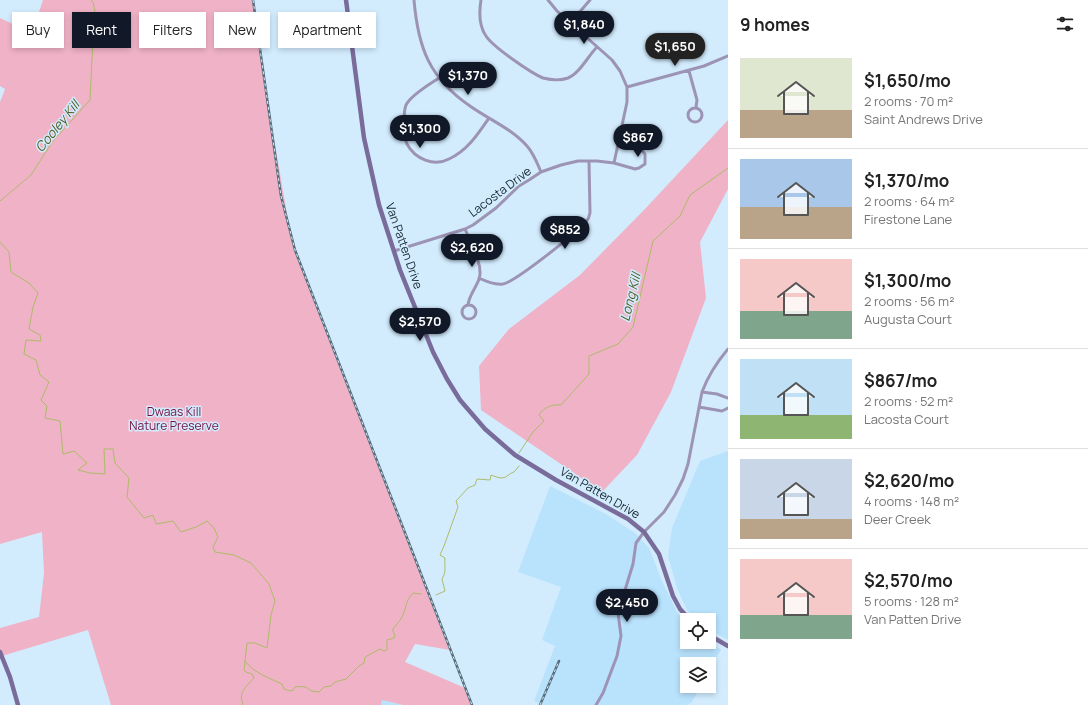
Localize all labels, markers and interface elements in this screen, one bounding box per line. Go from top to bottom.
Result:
pin: $1,840 [551,11,617,45]
chip: Buy [12,12,64,48]
chip: Rent [72,12,131,48]
chip: Filters [139,12,206,48]
chip: New [214,12,270,48]
chip: Apartment [278,12,376,48]
text: 9 homes [740,13,810,36]
icon: filters [1054,13,1076,35]
text: $1,840 [563,15,605,33]
pin: $1,650 [642,33,708,67]
text: $1,650 [654,37,696,55]
pin: $1,370 [435,62,501,96]
text: $1,370 [448,66,488,84]
text: $1,650/mo [864,69,951,92]
icon: home [772,74,820,122]
text: 2 rooms · 70 m² [864,92,953,110]
water label: Cooley Kill [31,95,85,156]
text: Saint Andrews Drive [864,110,983,128]
pin: $1,300 [387,115,453,149]
text: $1,300 [399,119,441,137]
pin: $867 [614,124,662,158]
text: $867 [622,128,654,146]
street label: Lacosta Drive [465,162,535,221]
text: $1,370/mo [864,169,949,192]
icon: home [772,175,820,223]
text: 2 rooms · 64 m² [864,192,955,210]
street label: Van Patten Drive [382,201,427,291]
text: Firestone Lane [864,210,952,228]
pin: $852 [541,216,589,250]
text: $852 [549,220,581,238]
pin: $2,620 [439,234,505,268]
text: $2,620 [450,238,494,256]
water label: Long Kill [615,269,645,323]
text: $1,300/mo [864,269,951,292]
icon: home [772,275,820,323]
text: 2 rooms · 56 m² [864,292,954,310]
pin: $2,570 [387,308,453,342]
text: Augusta Court [864,310,952,328]
text: $2,570 [399,312,441,330]
text: $867/mo [864,369,937,392]
icon: home [772,375,820,423]
text: 2 rooms · 52 m² [864,392,953,410]
park label: Dwaas Kill Nature Preserve [129,403,219,434]
text: Lacosta Court [864,410,949,428]
street label: Van Patten Drive [557,463,643,522]
text: $2,620/mo [864,469,954,492]
icon: home [772,475,820,523]
text: 4 rooms · 148 m² [864,492,959,510]
text: Deer Creek [864,510,931,528]
text: $2,570/mo [864,569,953,592]
icon: home [772,575,820,623]
pin: $2,450 [594,589,660,623]
text: 5 rooms · 128 m² [864,592,959,610]
text: $2,450 [605,593,649,611]
text: Van Patten Drive [864,610,961,628]
map controls [680,613,716,693]
button: locate [680,613,716,649]
button: layers [680,657,716,693]

